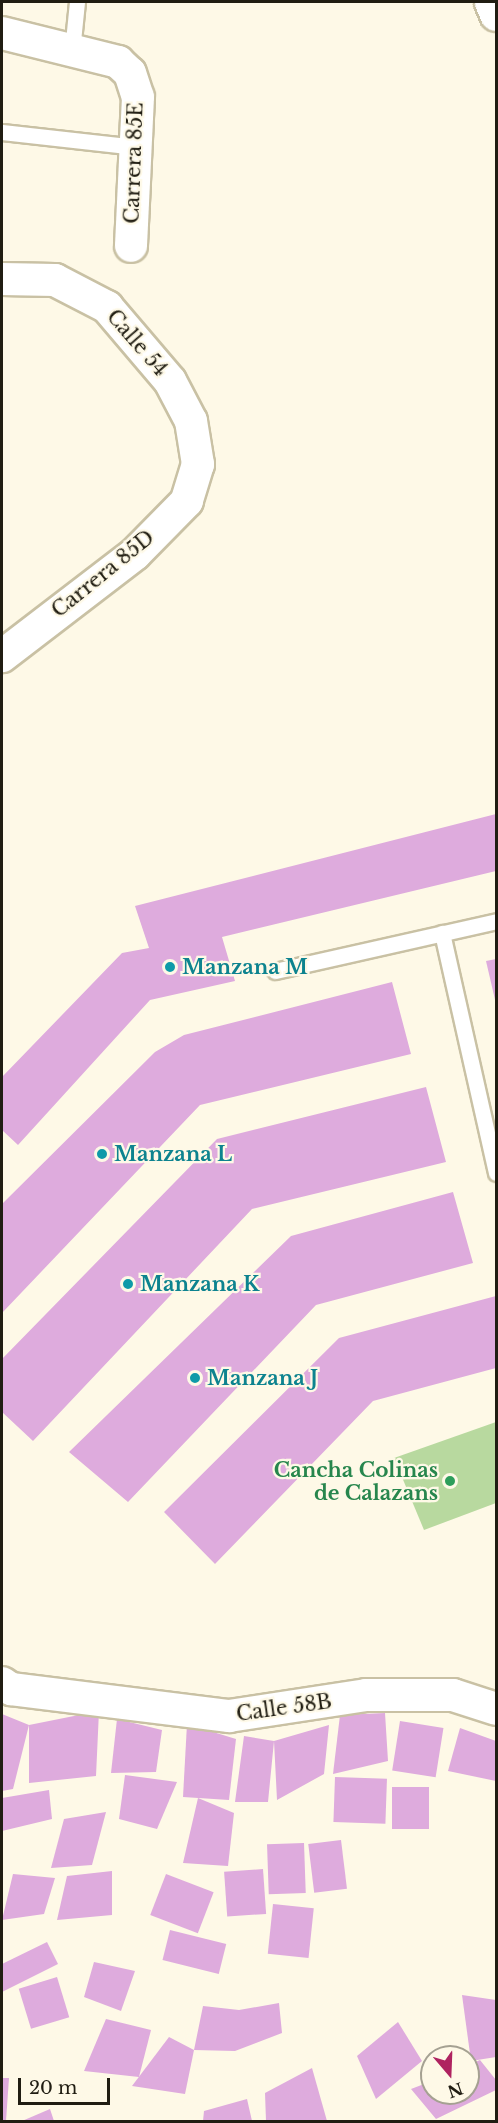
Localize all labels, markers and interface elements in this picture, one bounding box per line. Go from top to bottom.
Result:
street label: Carrera 85E [120,102,148,224]
street label: Calle 54 [102,305,172,381]
street label: Carrera 85D [47,525,159,623]
place label: Manzana M [182,955,308,979]
marker: Manzana M [163,960,177,974]
place label: Manzana L [114,1142,232,1166]
marker: Manzana L [95,1147,109,1161]
place label: Manzana K [140,1272,260,1296]
marker: Manzana K [121,1277,135,1291]
place label: Manzana J [207,1366,318,1390]
marker: Manzana J [188,1371,202,1385]
place label: Cancha Colinas de Calazans [274,1458,438,1505]
marker: Cancha Colinas de Calazans [443,1474,457,1488]
street label: Calle 58B [235,1689,333,1727]
north arrow [420,2045,480,2105]
scale bar [21,2066,112,2104]
text: 20 m [29,2077,77,2099]
text: N [445,2078,466,2102]

